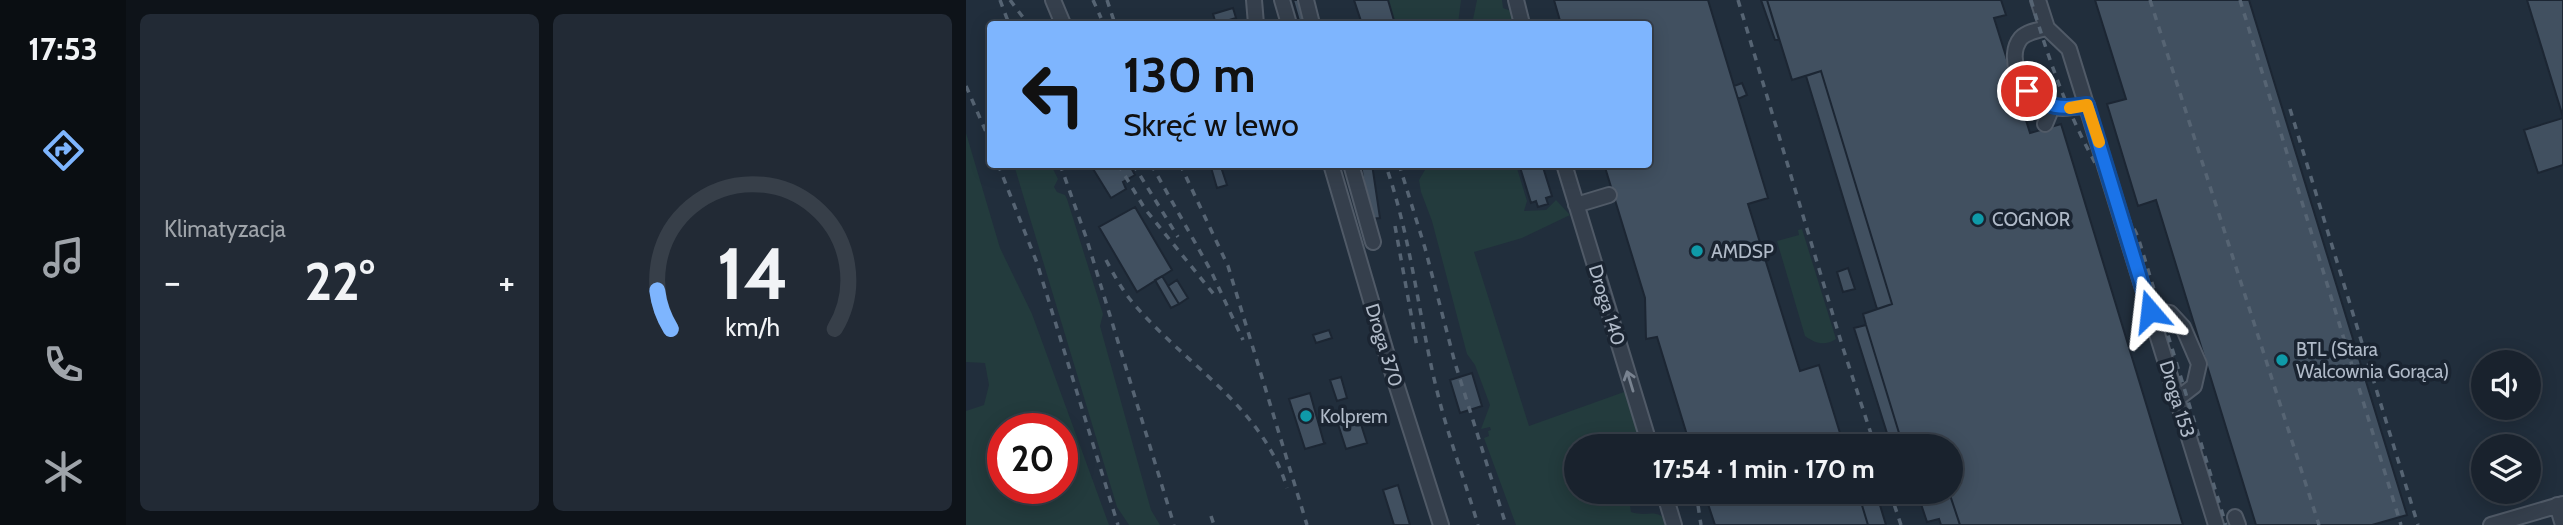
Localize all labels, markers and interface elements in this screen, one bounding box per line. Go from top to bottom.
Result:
text: 17:53 [28,29,98,68]
text: 130 m [1123,45,1256,104]
icon: left [1008,49,1099,140]
pin [1997,61,2057,121]
icon: arrive [2008,72,2046,110]
text: Skręć w lewo [1123,105,1299,144]
icon: directions [39,126,88,175]
place label: COGNOR [1992,208,2071,231]
marker: COGNOR [1970,211,1986,227]
text: Klimatyzacja [164,215,286,243]
text: 14 [716,229,789,317]
icon: music [39,233,88,282]
place label: AMDSP [1711,240,1774,263]
marker: AMDSP [1689,243,1705,259]
text: 22° [304,250,375,313]
text: − [164,258,181,305]
text: + [498,258,515,305]
street label: Droga 140 [1584,262,1630,348]
position arrow [2113,274,2187,348]
street label: Droga 370 [1360,301,1408,389]
text: km/h [725,311,780,341]
place label: BTL (Stara Walcownia Gorąca) [2296,338,2449,383]
icon: phone [39,340,88,389]
map controls [2471,350,2541,504]
button: sound [2471,350,2541,420]
marker: BTL (Stara Walcownia Gorąca) [2274,352,2290,368]
street label: Droga 153 [2154,358,2200,440]
one-way arrow [1622,370,1635,392]
place label: Kolprem [1320,405,1388,428]
marker: Kolprem [1298,408,1314,424]
speed limit sign: 20 [987,413,1078,504]
button: layers [2471,434,2541,504]
icon: climate [39,447,88,496]
text: 17:54 · 1 min · 170 m [1652,453,1875,485]

